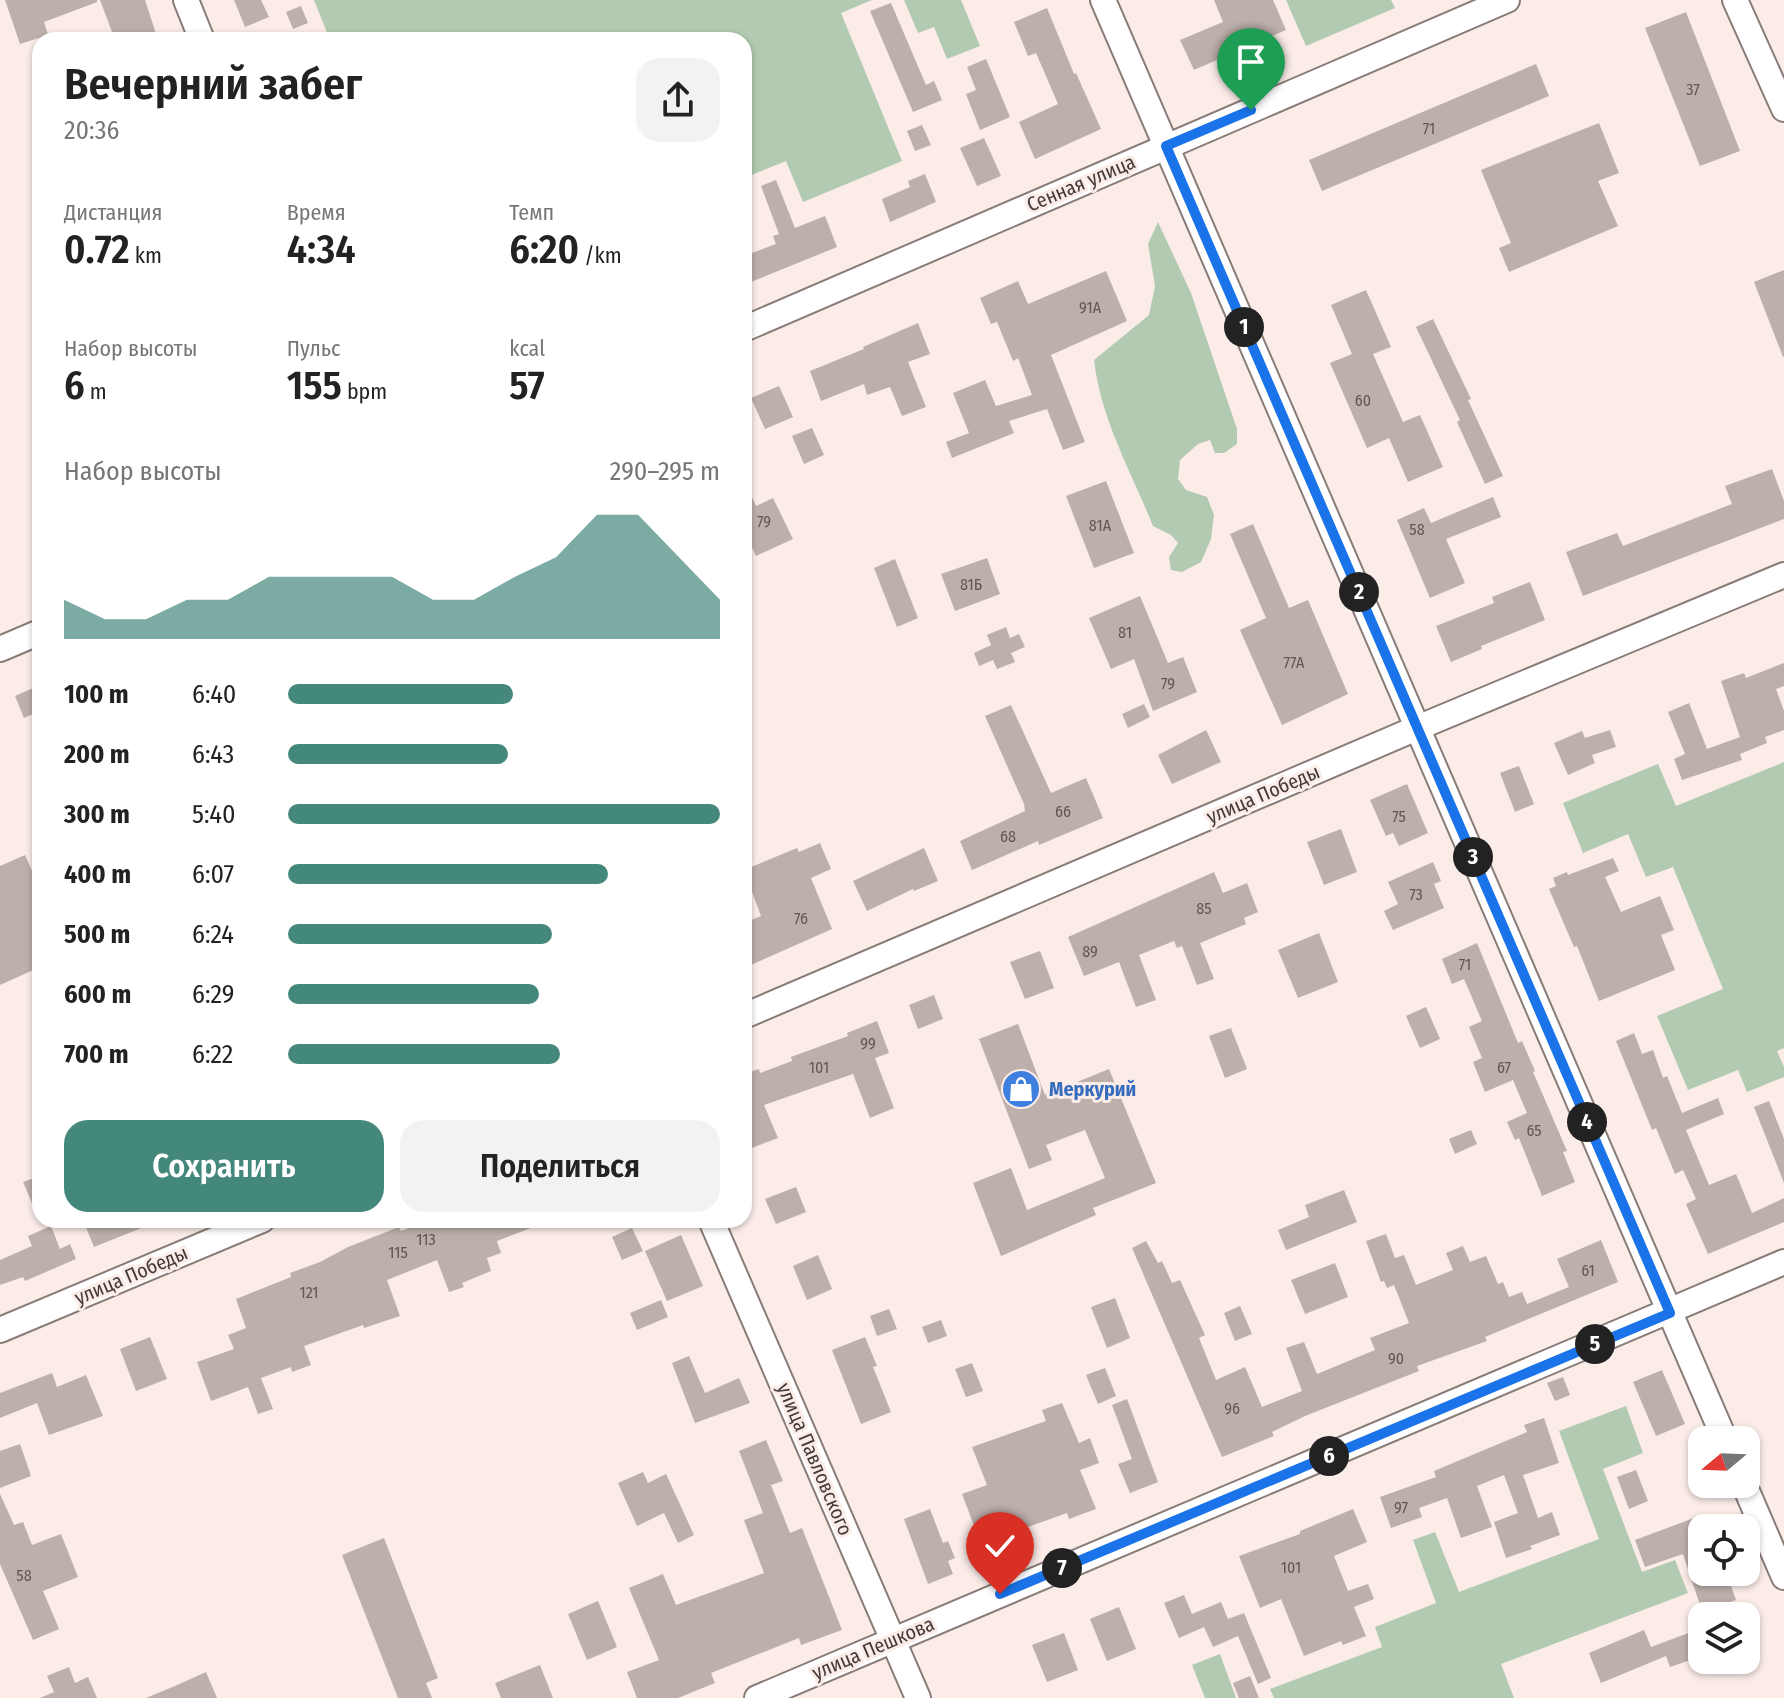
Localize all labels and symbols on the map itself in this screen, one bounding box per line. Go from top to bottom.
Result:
pin [1217,28,1285,110]
house number: 37 [1686,80,1700,99]
house number: 71 [1423,119,1435,138]
street label: Сенная улица [1023,149,1139,217]
house number: 91А [1079,298,1102,317]
pin: 1 [1224,307,1264,347]
house number: 60 [1355,391,1371,410]
house number: 79 [757,512,771,531]
house number: 81А [1089,516,1112,535]
house number: 58 [1409,520,1425,539]
pin: 2 [1339,572,1379,612]
house number: 81Б [960,575,982,594]
house number: 81 [1118,623,1132,642]
house number: 77А [1284,653,1305,672]
house number: 79 [1161,674,1175,693]
street label: улица Победы [1203,759,1323,829]
house number: 66 [1055,802,1071,821]
house number: 75 [1392,807,1406,826]
house number: 68 [1000,827,1016,846]
pin: 3 [1453,837,1493,877]
house number: 73 [1409,885,1423,904]
house number: 85 [1196,899,1212,918]
house number: 76 [794,909,808,928]
house number: 89 [1082,942,1098,961]
house number: 71 [1459,955,1471,974]
house number: 99 [860,1034,876,1053]
house number: 101 [809,1058,829,1077]
house number: 67 [1497,1058,1512,1077]
shop icon: Меркурий [1000,1068,1042,1110]
place label: Меркурий [1049,1077,1136,1101]
pin: 4 [1567,1102,1607,1142]
house number: 65 [1526,1121,1542,1140]
house number: 113 [416,1230,436,1249]
street label: улица Победы [71,1240,191,1310]
house number: 115 [388,1243,408,1262]
house number: 61 [1581,1261,1595,1280]
house number: 121 [299,1283,319,1302]
pin: 5 [1575,1324,1615,1364]
house number: 90 [1388,1349,1404,1368]
street label: улица Павловского [772,1379,858,1539]
house number: 96 [1224,1399,1240,1418]
north arrow [1688,1426,1760,1498]
pin: 6 [1309,1436,1349,1476]
house number: 97 [1394,1498,1409,1517]
pin [966,1512,1034,1594]
pin: 7 [1042,1548,1082,1588]
house number: 101 [1281,1558,1301,1577]
house number: 58 [16,1566,32,1585]
street label: улица Пешкова [808,1611,938,1685]

